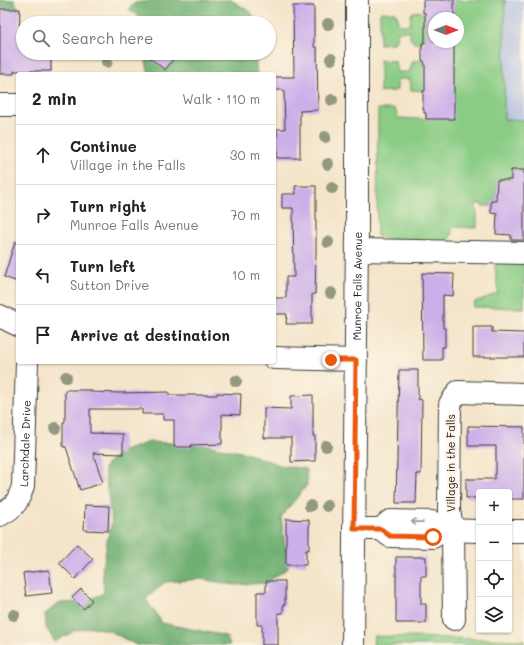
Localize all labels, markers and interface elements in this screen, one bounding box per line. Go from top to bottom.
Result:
north arrow [428,12,464,48]
search box [16,16,276,60]
icon: search [30,27,52,49]
text: Search here [62,28,153,48]
text: 2 min [32,87,77,109]
text: Walk · 110 m [182,90,260,107]
text: Continue [70,136,137,156]
icon: ahead [32,144,54,166]
text: 30 m [230,146,260,163]
text: Village in the Falls [70,156,186,173]
text: Turn right [70,196,147,216]
icon: right [32,204,54,226]
text: 70 m [230,206,260,223]
text: Munroe Falls Avenue [70,216,198,233]
street label: Munroe Falls Avenue [348,231,365,341]
text: Turn left [70,256,135,276]
icon: left [32,264,54,286]
text: 10 m [232,266,260,283]
text: Sutton Drive [70,276,149,293]
icon: arrive [32,324,54,346]
text: Arrive at destination [70,325,230,345]
route end [322,351,340,369]
street label: Larchdale Drive [15,400,33,487]
street label: Village in the Falls [443,414,458,512]
map controls [476,489,512,633]
button: + [476,489,512,525]
one-way arrow [411,518,424,526]
button: − [476,525,512,561]
route start [424,528,442,546]
button: locate [476,561,512,597]
button: layers [476,597,512,633]

